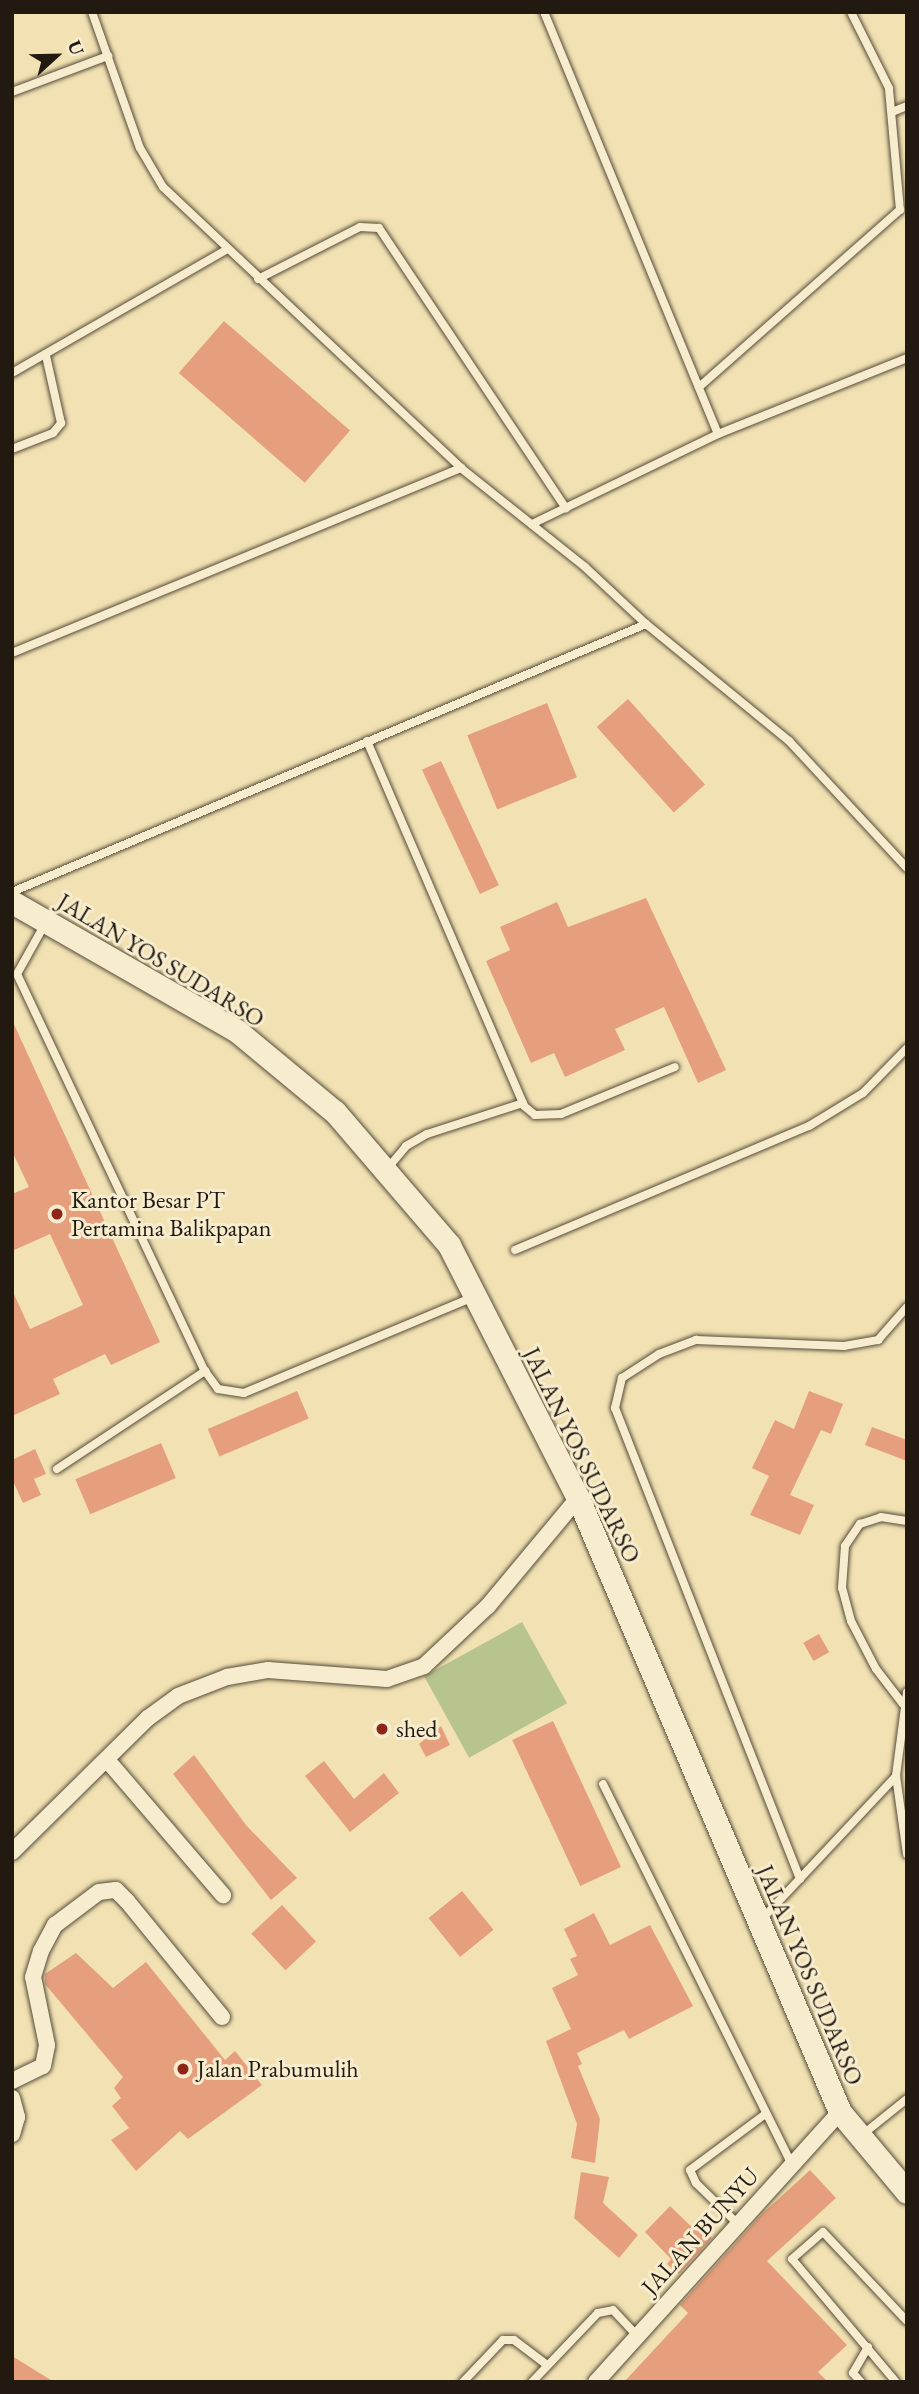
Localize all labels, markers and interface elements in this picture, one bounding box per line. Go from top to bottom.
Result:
north arrow [21,21,91,91]
text: U [62,37,90,59]
street label: JALAN YOS SUDARSO [52,887,270,1033]
place label: Kantor Besar PT Pertamina Balikpapan [71,1186,271,1242]
marker: Kantor Besar PT Pertamina Balikpapan [49,1206,65,1222]
street label: JALAN YOS SUDARSO [517,1342,647,1568]
place label: shed [396,1715,437,1743]
marker: shed [374,1721,390,1737]
street label: JALAN YOS SUDARSO [751,1861,869,2089]
place label: Jalan Prabumulih [197,2055,359,2083]
marker: Jalan Prabumulih [175,2061,191,2077]
street label: JALAN BUNYU [635,2161,765,2301]

